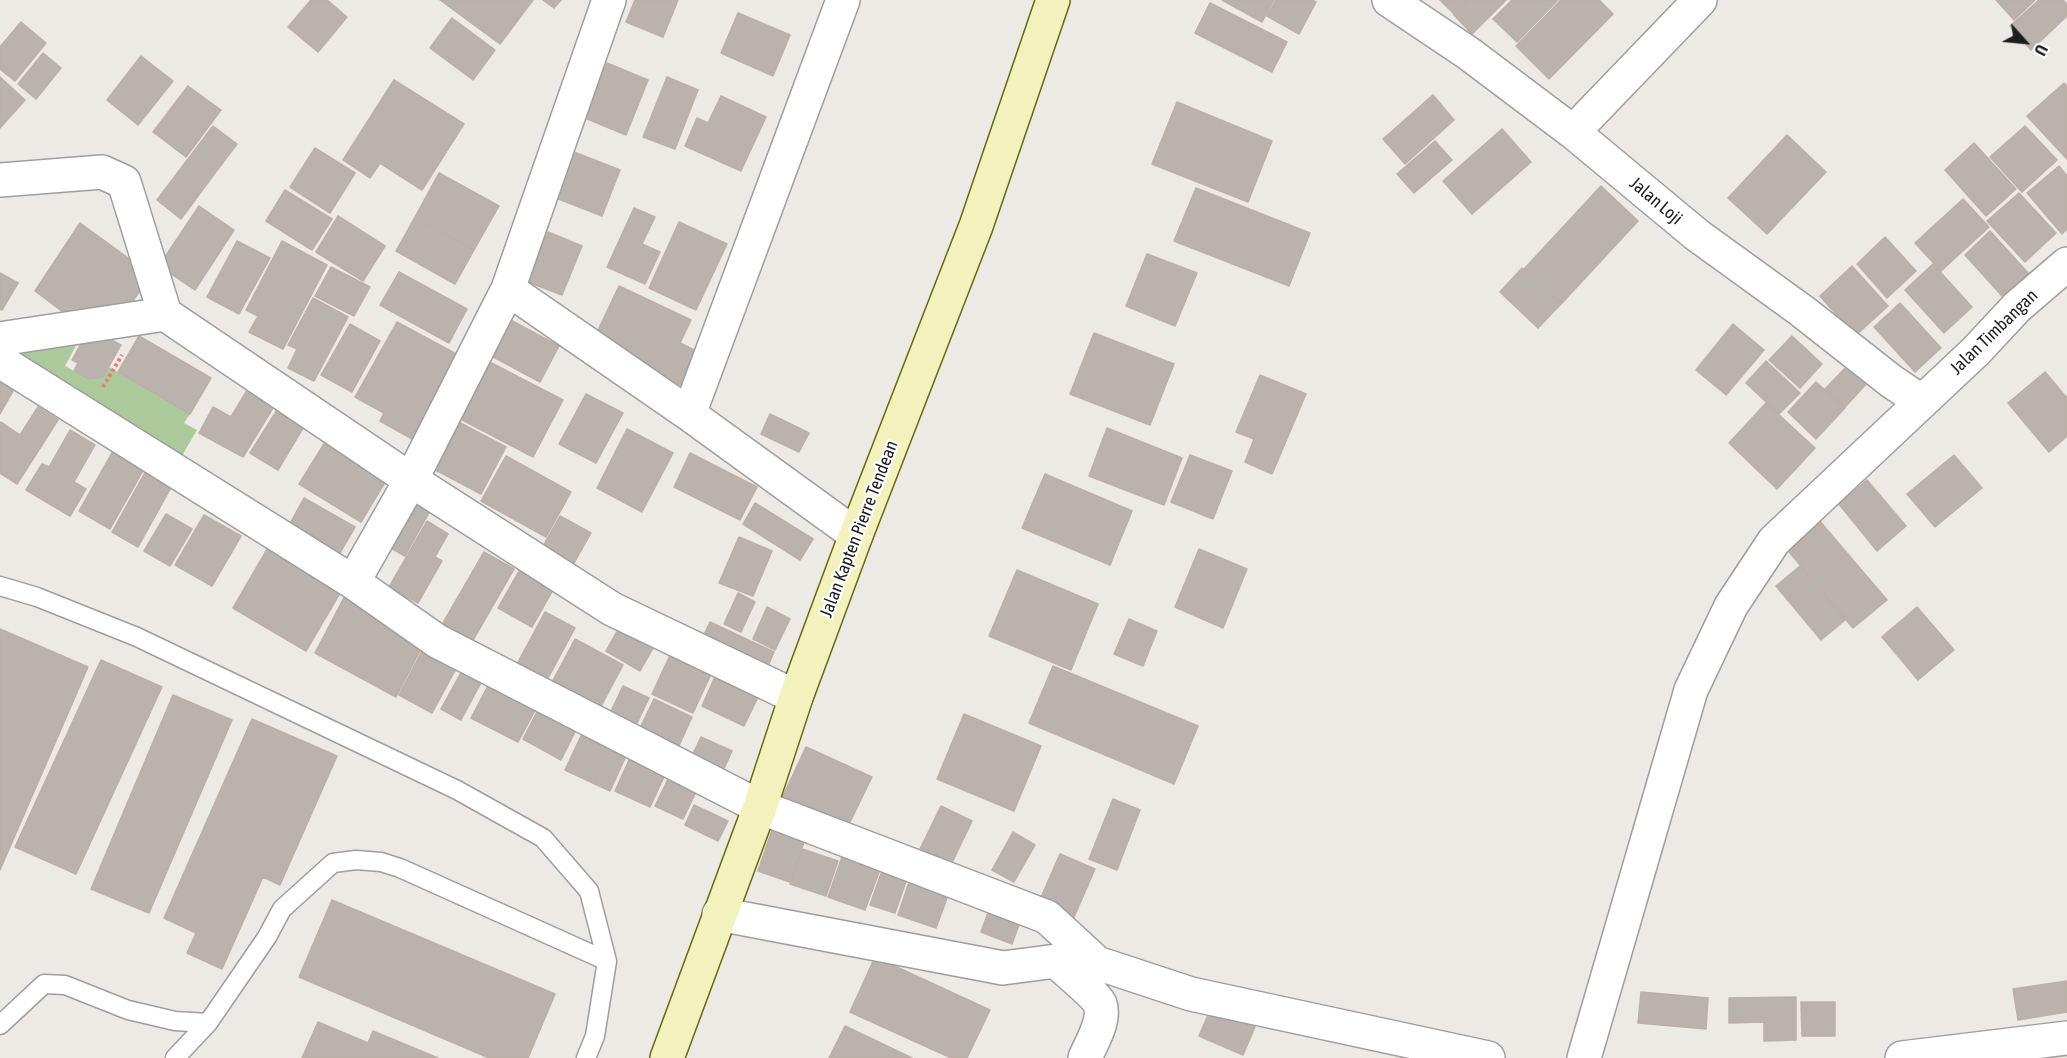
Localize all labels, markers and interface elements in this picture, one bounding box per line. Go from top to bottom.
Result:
north arrow [1995,12,2055,72]
text: U [2031,42,2051,58]
street label: Jalan Loji [1625,173,1687,229]
street label: Jalan Timbangan [1946,285,2042,379]
street label: Jalan Kapten Pierre Tendean [815,437,903,621]

